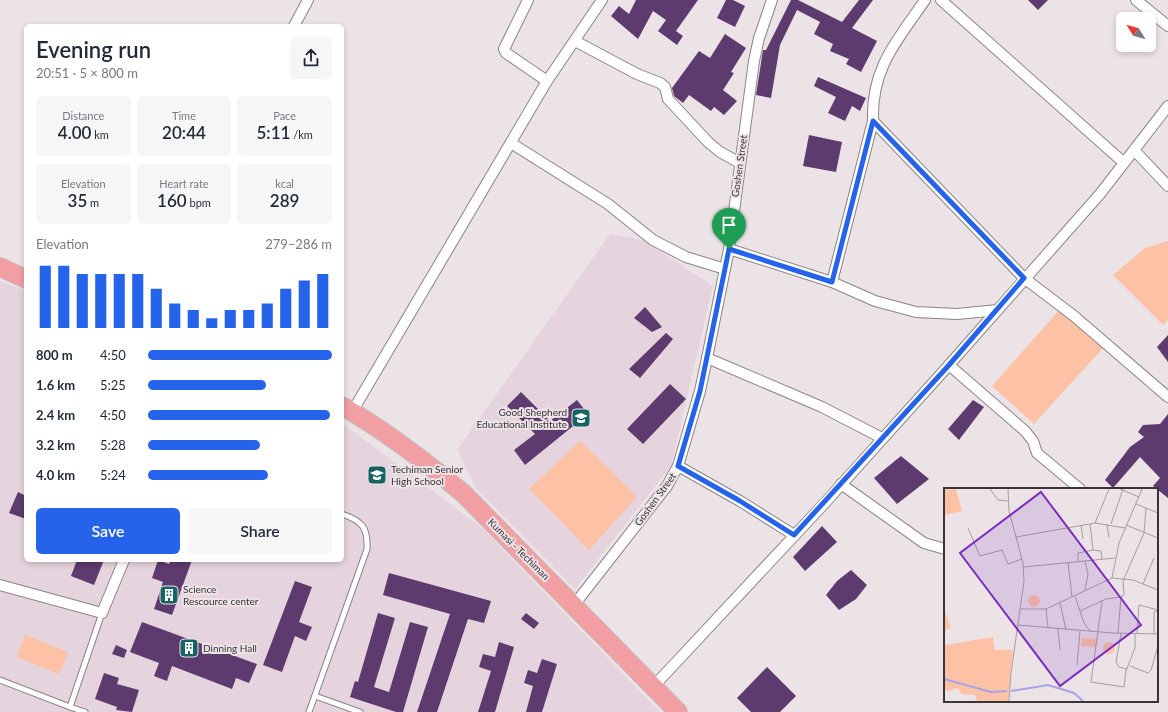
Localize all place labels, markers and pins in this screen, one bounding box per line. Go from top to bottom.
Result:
pin [712,208,746,249]
place label: Good Shepherd Educational Institute [476,406,567,430]
school or university icon: Good Shepherd Educational Institute [570,407,592,429]
place label: Techiman Senior High School [391,463,463,487]
school or university icon: Techiman Senior High School [366,464,388,486]
place label: Science Rescource center [183,583,259,607]
building icon: Science Rescource center [158,584,180,606]
building icon: Dinning Hall [178,637,200,659]
place label: Dinning Hall [203,642,257,654]

